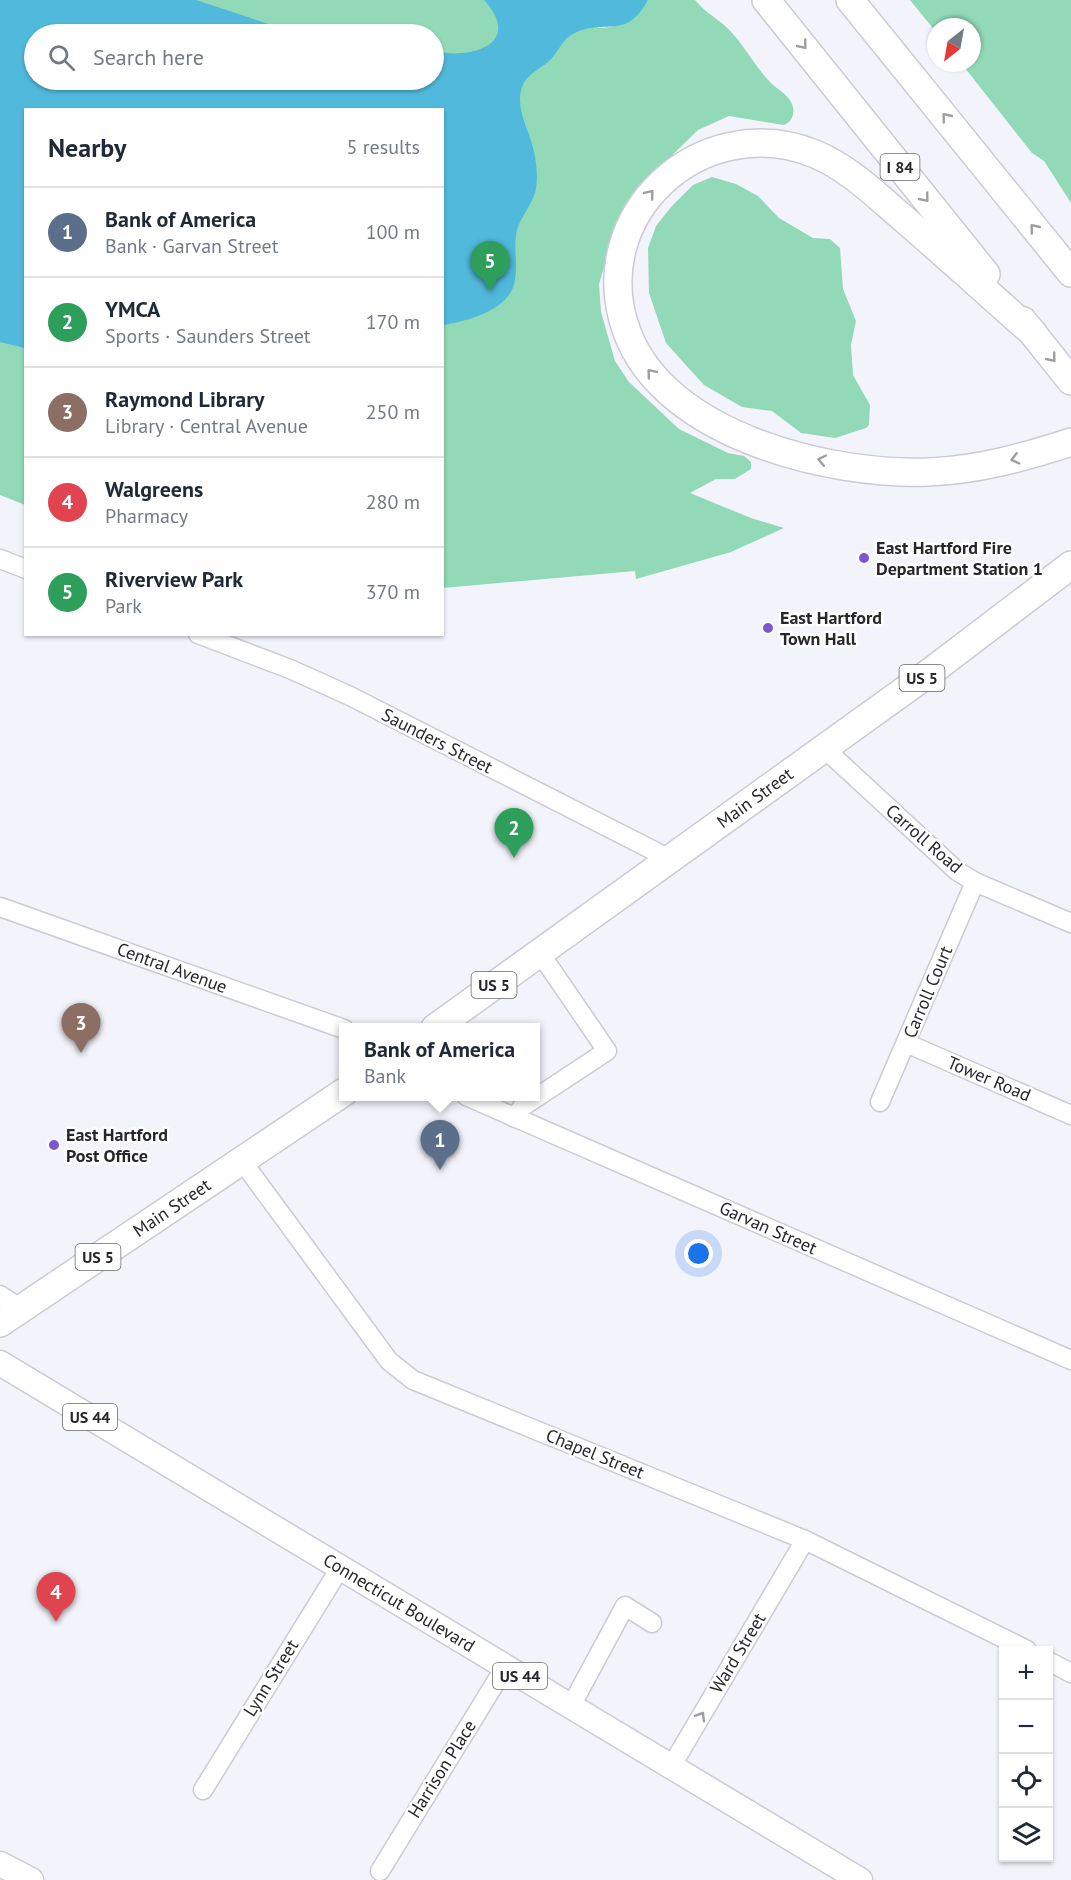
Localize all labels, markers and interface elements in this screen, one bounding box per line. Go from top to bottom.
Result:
north arrow [927,18,981,72]
search box [24,24,444,90]
one-way arrow [795,39,806,50]
icon: search [45,41,78,74]
text: Search here [93,43,204,71]
one-way arrow [942,113,953,124]
text: Nearby [48,131,126,164]
text: 5 results [347,134,420,160]
road number: I 84 [880,154,920,180]
one-way arrow [643,190,654,201]
one-way arrow [917,191,928,202]
text: Bank of America [105,205,256,233]
text: 1 [62,219,73,245]
text: 100 m [366,219,420,245]
one-way arrow [1031,223,1042,234]
text: Bank · Garvan Street [105,233,278,259]
pin: 5 [470,242,510,291]
text: YMCA [105,295,160,323]
text: 2 [62,309,73,335]
text: 170 m [366,309,420,335]
text: Sports · Saunders Street [105,323,311,349]
one-way arrow [1045,351,1056,362]
one-way arrow [648,369,659,380]
text: Raymond Library [105,385,265,413]
text: 3 [62,399,73,425]
text: 250 m [366,399,420,425]
text: Library · Central Avenue [105,413,308,439]
one-way arrow [1010,451,1020,464]
one-way arrow [817,454,827,467]
text: Walgreens [105,475,203,503]
text: 4 [62,489,73,515]
text: 280 m [366,489,420,515]
text: Pharmacy [105,503,188,529]
place label: East Hartford Fire Department Station 1 [876,536,1043,580]
marker: East Hartford Fire Department Station 1 [857,551,871,565]
text: Riverview Park [105,565,243,593]
text: 5 [62,579,73,605]
text: 370 m [366,579,420,605]
text: Park [105,593,142,619]
place label: East Hartford Town Hall [780,606,882,650]
marker: East Hartford Town Hall [761,621,775,635]
road number: US 5 [900,665,944,691]
street label: Saunders Street [378,703,497,778]
street label: Main Street [712,762,797,833]
street label: Carroll Road [881,799,967,878]
pin: 2 [494,808,534,858]
street label: Central Avenue [114,937,230,998]
street label: Carroll Court [898,942,957,1041]
road number: US 5 [472,972,516,998]
pin: 3 [62,1004,100,1053]
popup [339,1023,540,1101]
text: Bank of America [364,1035,515,1063]
street label: Tower Road [944,1051,1034,1106]
text: Bank [364,1063,406,1089]
pin: 1 [420,1120,460,1170]
place label: East Hartford Post Office [66,1123,168,1167]
marker: East Hartford Post Office [47,1138,61,1152]
street label: Main Street [129,1173,215,1242]
street label: Garvan Street [716,1196,821,1259]
your location [684,1239,713,1268]
road number: US 5 [76,1244,120,1270]
road number: US 44 [63,1404,117,1430]
street label: Chapel Street [543,1423,648,1484]
street label: Connecticut Boulevard [319,1548,479,1657]
pin: 4 [36,1572,76,1622]
street label: Ward Street [705,1608,771,1697]
street label: Lynn Street [238,1635,303,1720]
map controls [999,1646,1053,1862]
button: + [999,1646,1053,1700]
road number: US 44 [493,1663,547,1689]
button: − [999,1700,1053,1754]
one-way arrow [694,1712,706,1722]
street label: Harrison Place [402,1716,481,1822]
button: locate [999,1754,1053,1808]
button: layers [999,1808,1053,1862]

